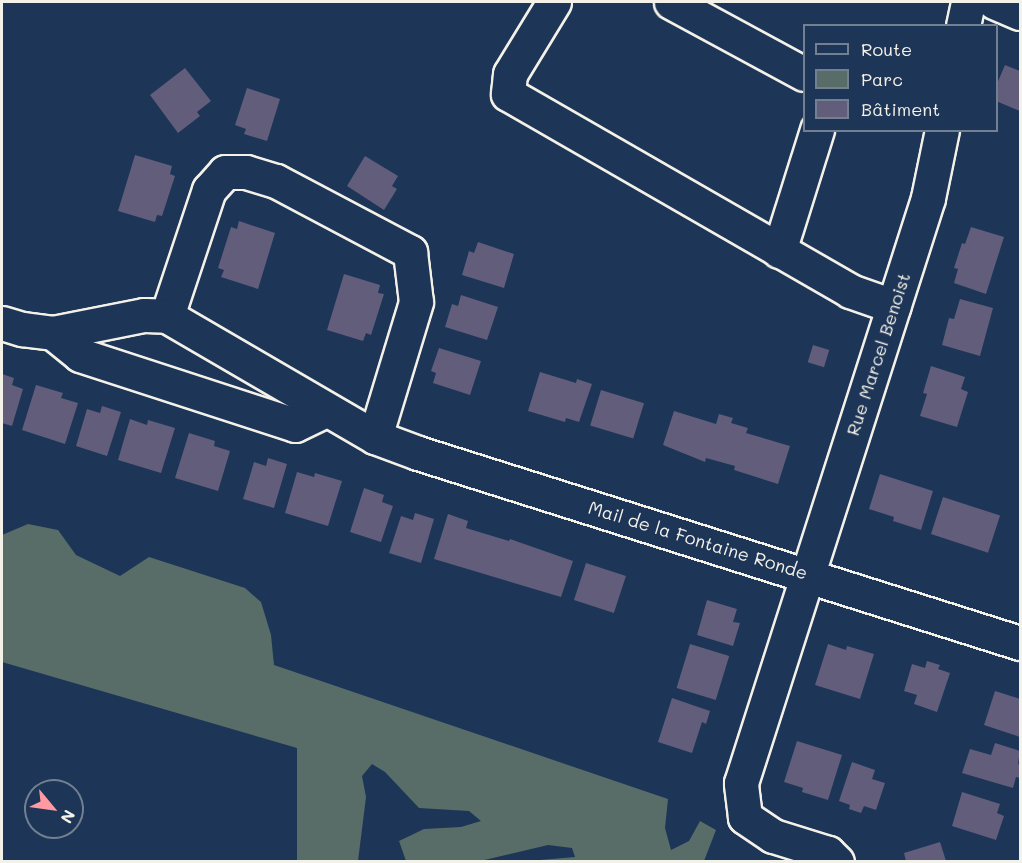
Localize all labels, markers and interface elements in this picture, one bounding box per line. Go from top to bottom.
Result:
legend [803,24,998,132]
text: Route [861,37,912,61]
text: Parc [861,67,903,91]
text: Bâtiment [861,97,940,121]
street label: Rue Marcel Benoist [841,270,915,438]
street label: Mail de la Fontaine Ronde [586,496,810,584]
north arrow [24,779,84,839]
text: N [56,807,81,827]

